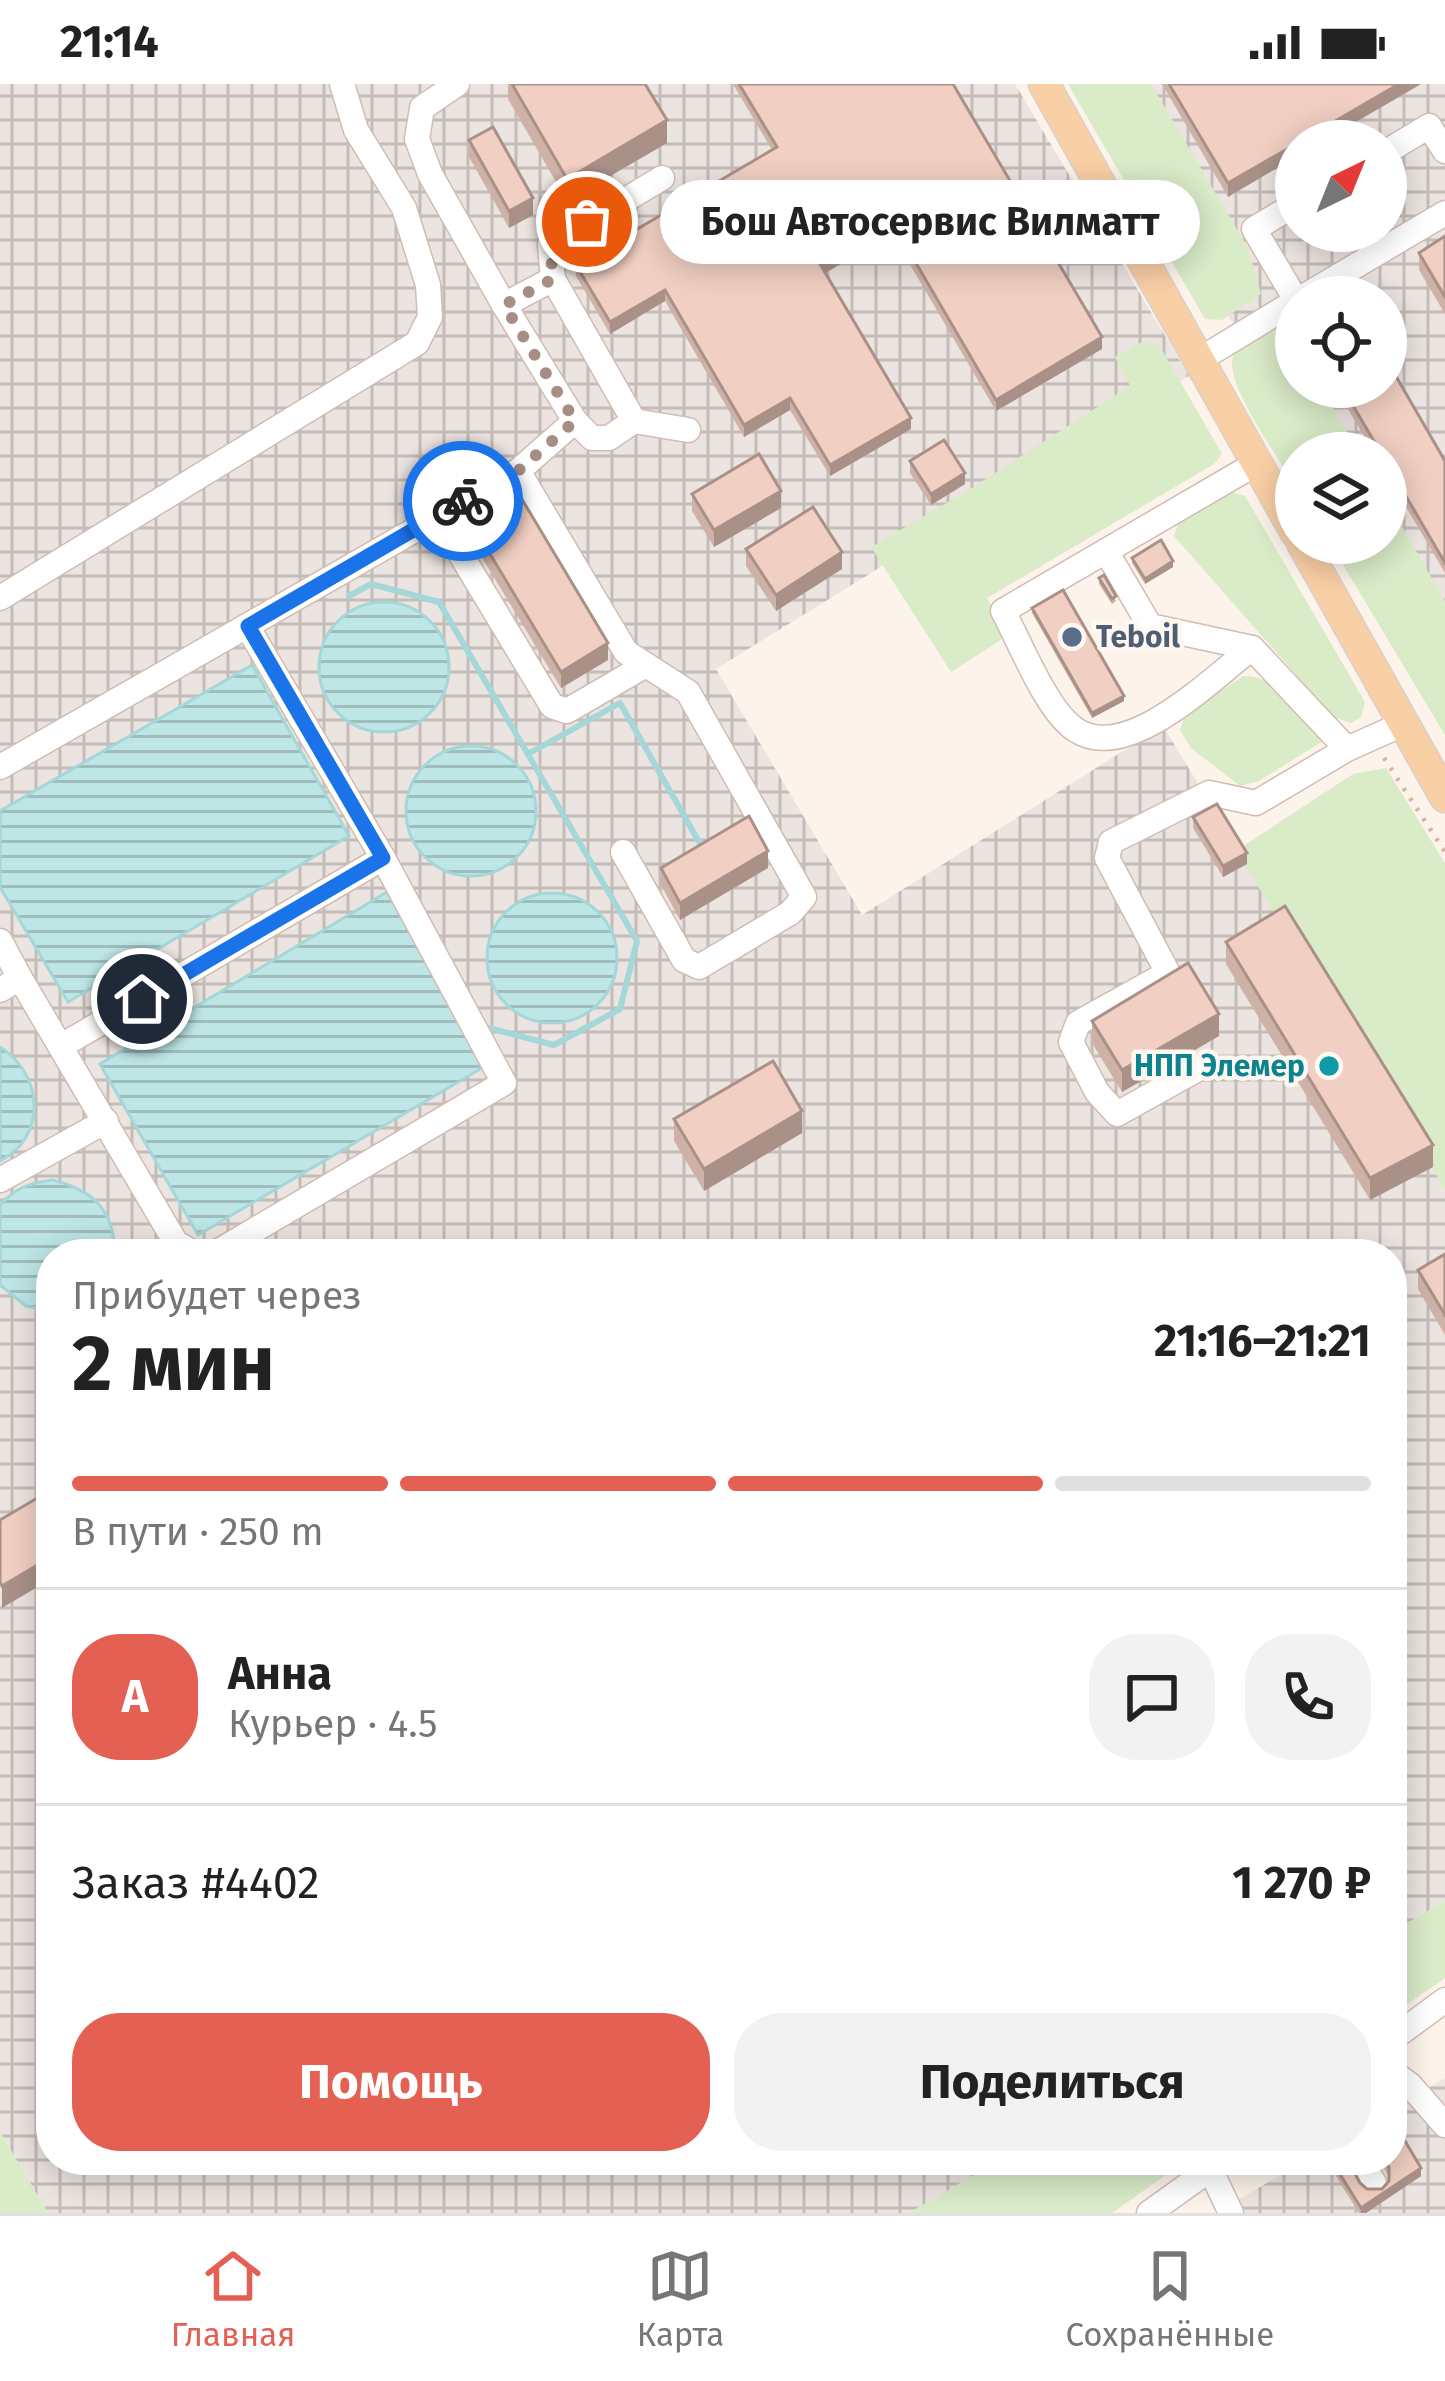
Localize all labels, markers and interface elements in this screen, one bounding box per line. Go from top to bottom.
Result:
text: 21:14 [60,15,159,69]
north arrow [1275,120,1407,252]
map controls [1275,120,1407,564]
pin [536,171,638,273]
callout: Бош Автосервис Вилматт [659,180,1199,264]
icon: bag [554,189,620,255]
text: Бош Автосервис Вилматт [701,199,1159,245]
button: locate [1275,276,1407,408]
button: layers [1275,432,1407,564]
courier [403,441,523,561]
icon: bike [430,468,496,534]
place label: Teboil [1096,619,1180,655]
marker: Teboil [1059,624,1085,650]
pin [91,948,193,1050]
icon: home [109,966,175,1032]
place label: НПП Элемер [1134,1048,1305,1084]
marker: НПП Элемер [1316,1053,1342,1079]
text: Прибудет через [72,1273,362,1319]
text: 21:16–21:21 [1154,1314,1371,1368]
text: 2 мин [72,1317,275,1411]
text: В пути · 250 m [72,1509,324,1555]
button: chat [1089,1634,1215,1760]
button: phone [1245,1634,1371,1760]
text: Анна [228,1647,332,1701]
text: А [122,1670,148,1724]
text: Курьер · 4.5 [228,1701,438,1747]
text: Заказ #4402 [72,1856,320,1910]
text: 1 270 ₽ [1232,1856,1371,1910]
button: Помощь [72,2013,710,2151]
button: Поделиться [734,2013,1371,2151]
tab: Главная [171,2243,295,2355]
tab: Карта [637,2243,724,2355]
tab: Сохранённые [1065,2243,1274,2355]

